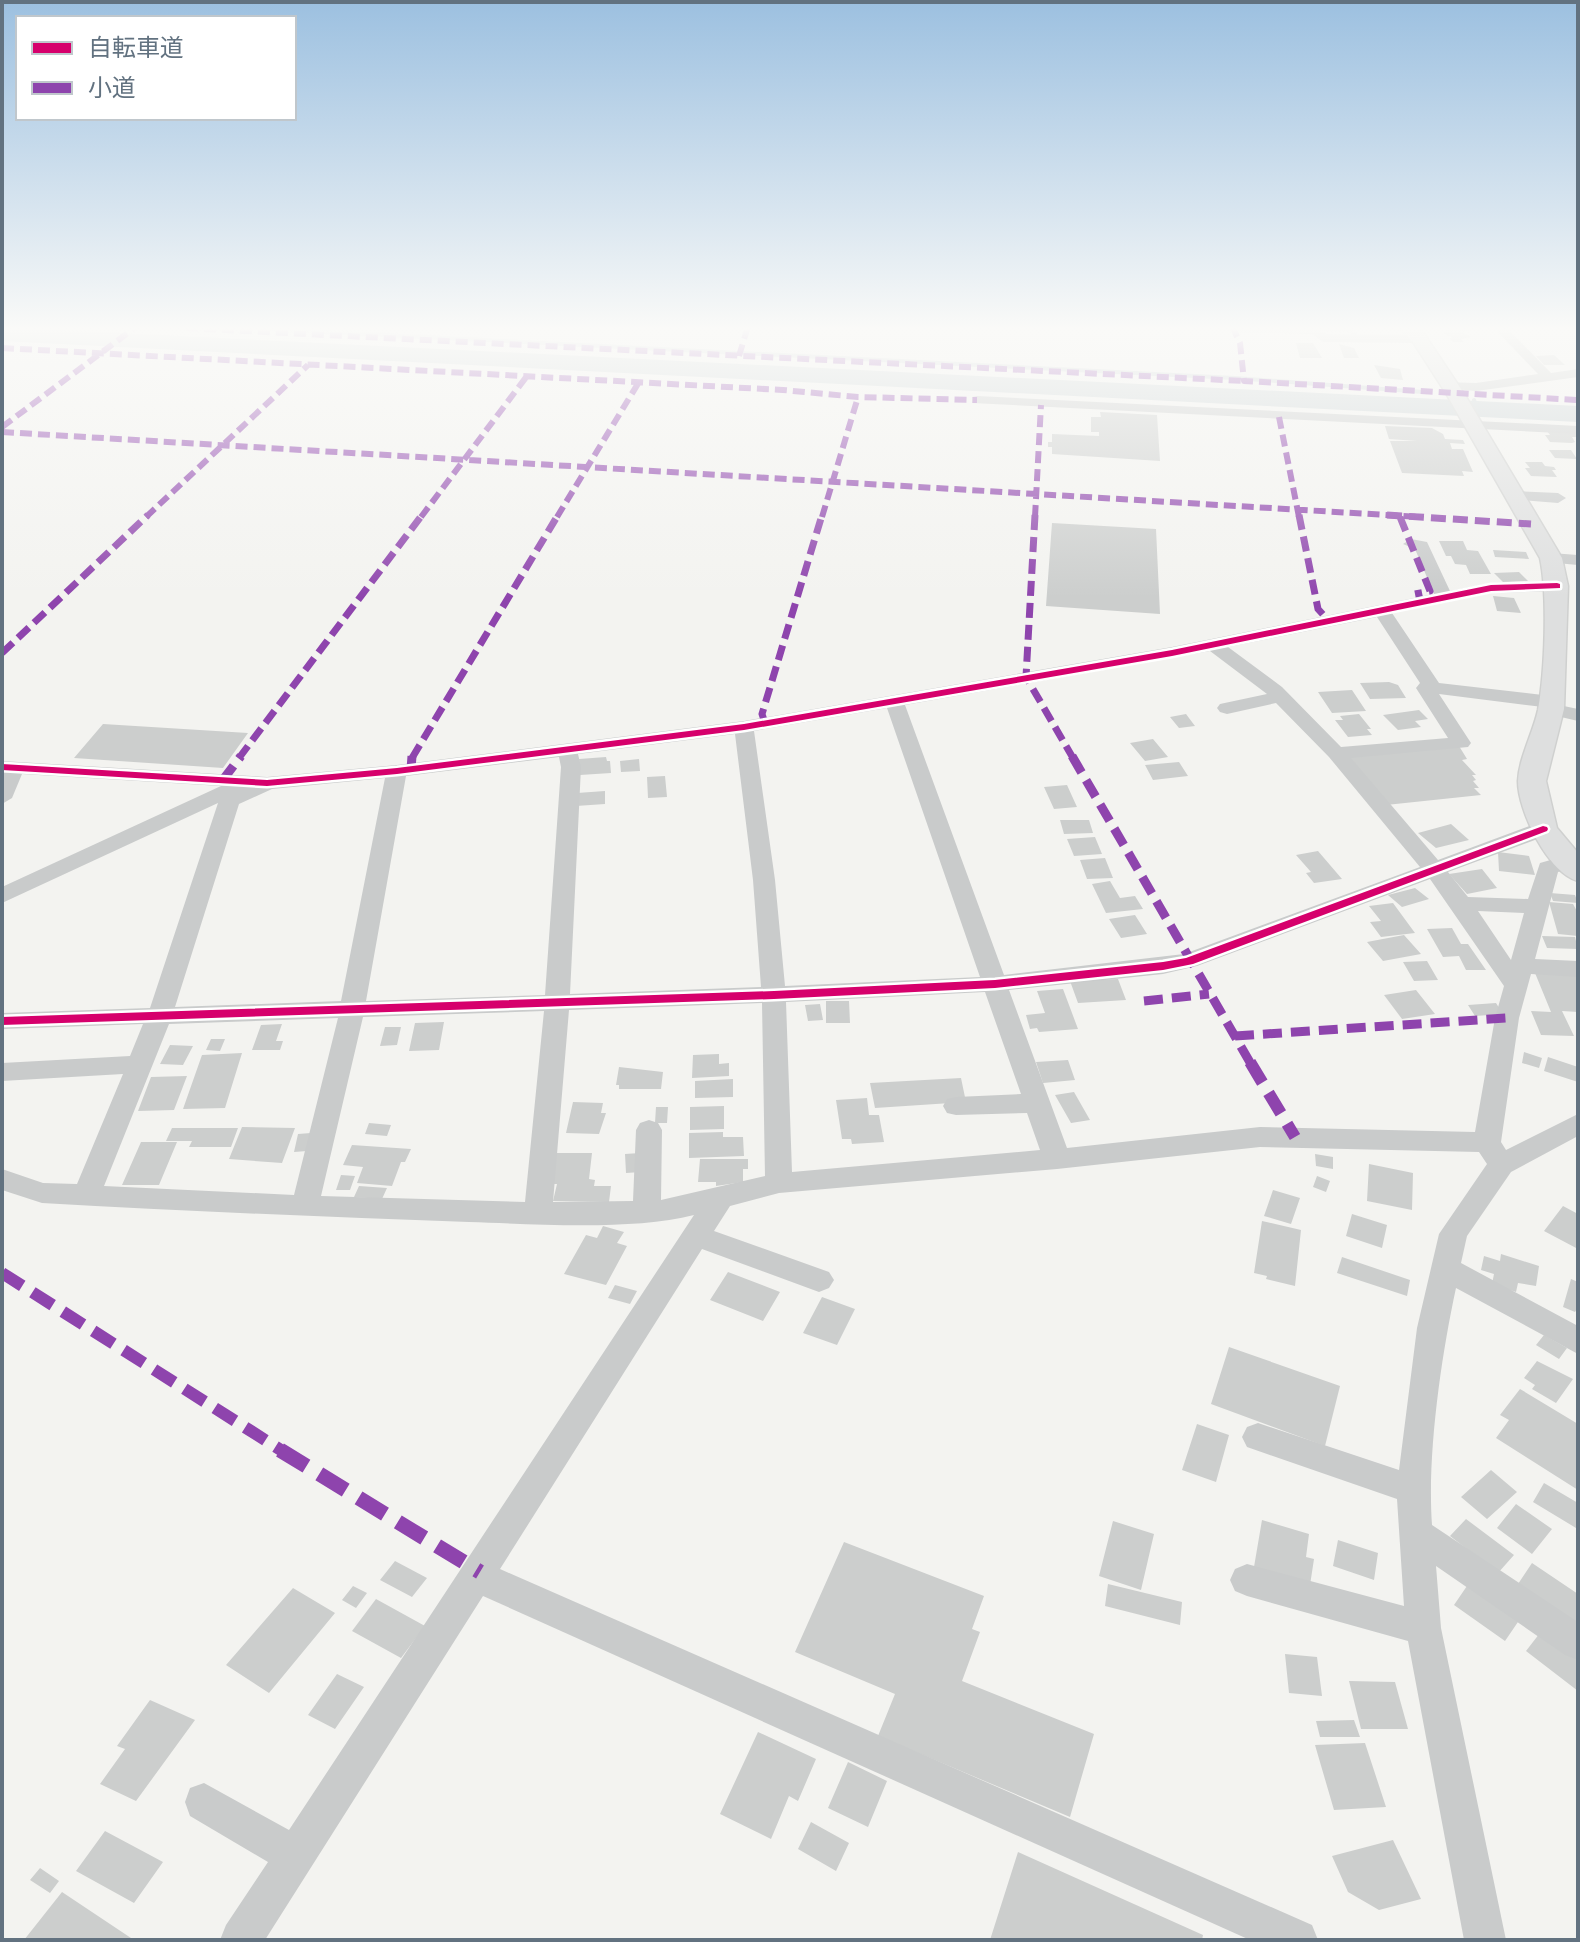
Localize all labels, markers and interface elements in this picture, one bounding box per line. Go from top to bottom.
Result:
legend [16,16,296,120]
text: 自転車道 [88,30,184,63]
text: 小道 [88,70,136,103]

